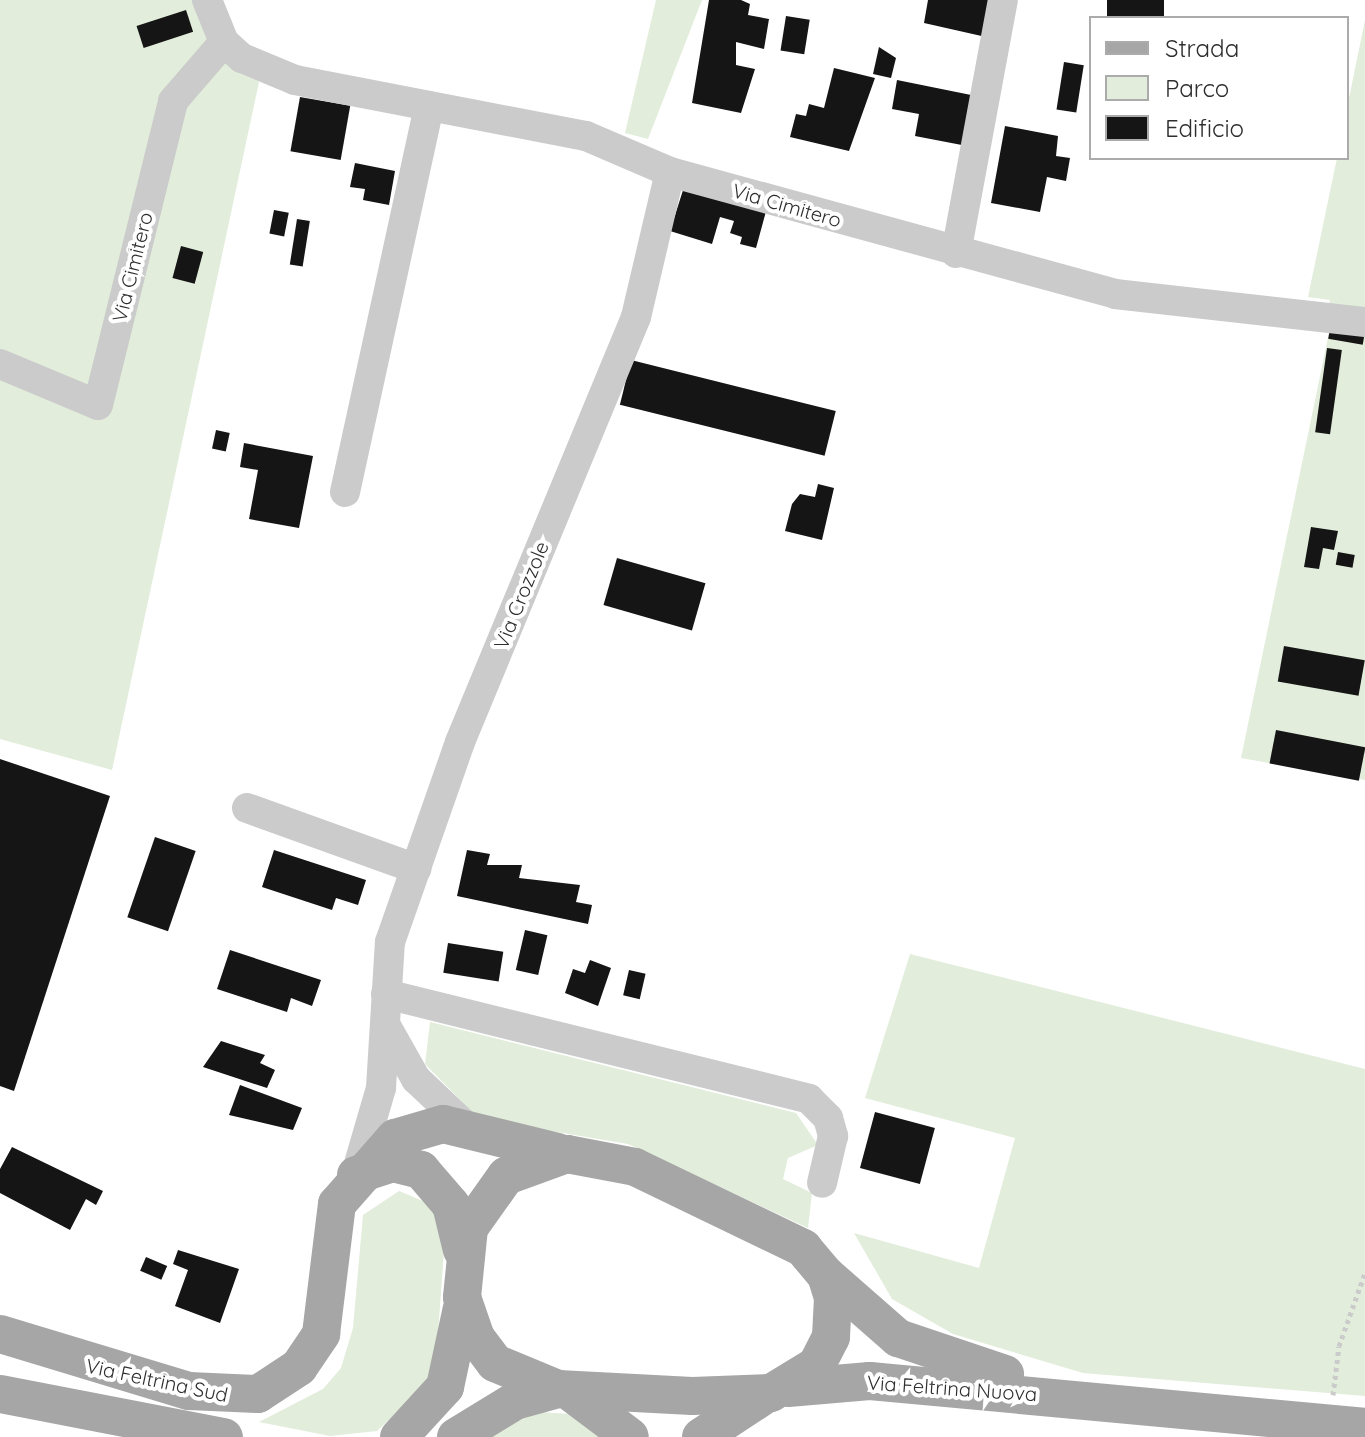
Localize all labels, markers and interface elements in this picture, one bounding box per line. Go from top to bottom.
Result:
legend [1089,16,1349,160]
text: Strada [1165,33,1239,63]
text: Parco [1165,73,1229,103]
text: Edificio [1165,113,1244,143]
street label: Via Cimitero [730,178,844,232]
street label: Via Cimitero [107,210,157,324]
street label: Via Crozzole [489,538,553,652]
street label: Via Feltrina Sud [84,1353,230,1407]
street label: Via Feltrina Nuova [866,1370,1038,1406]

